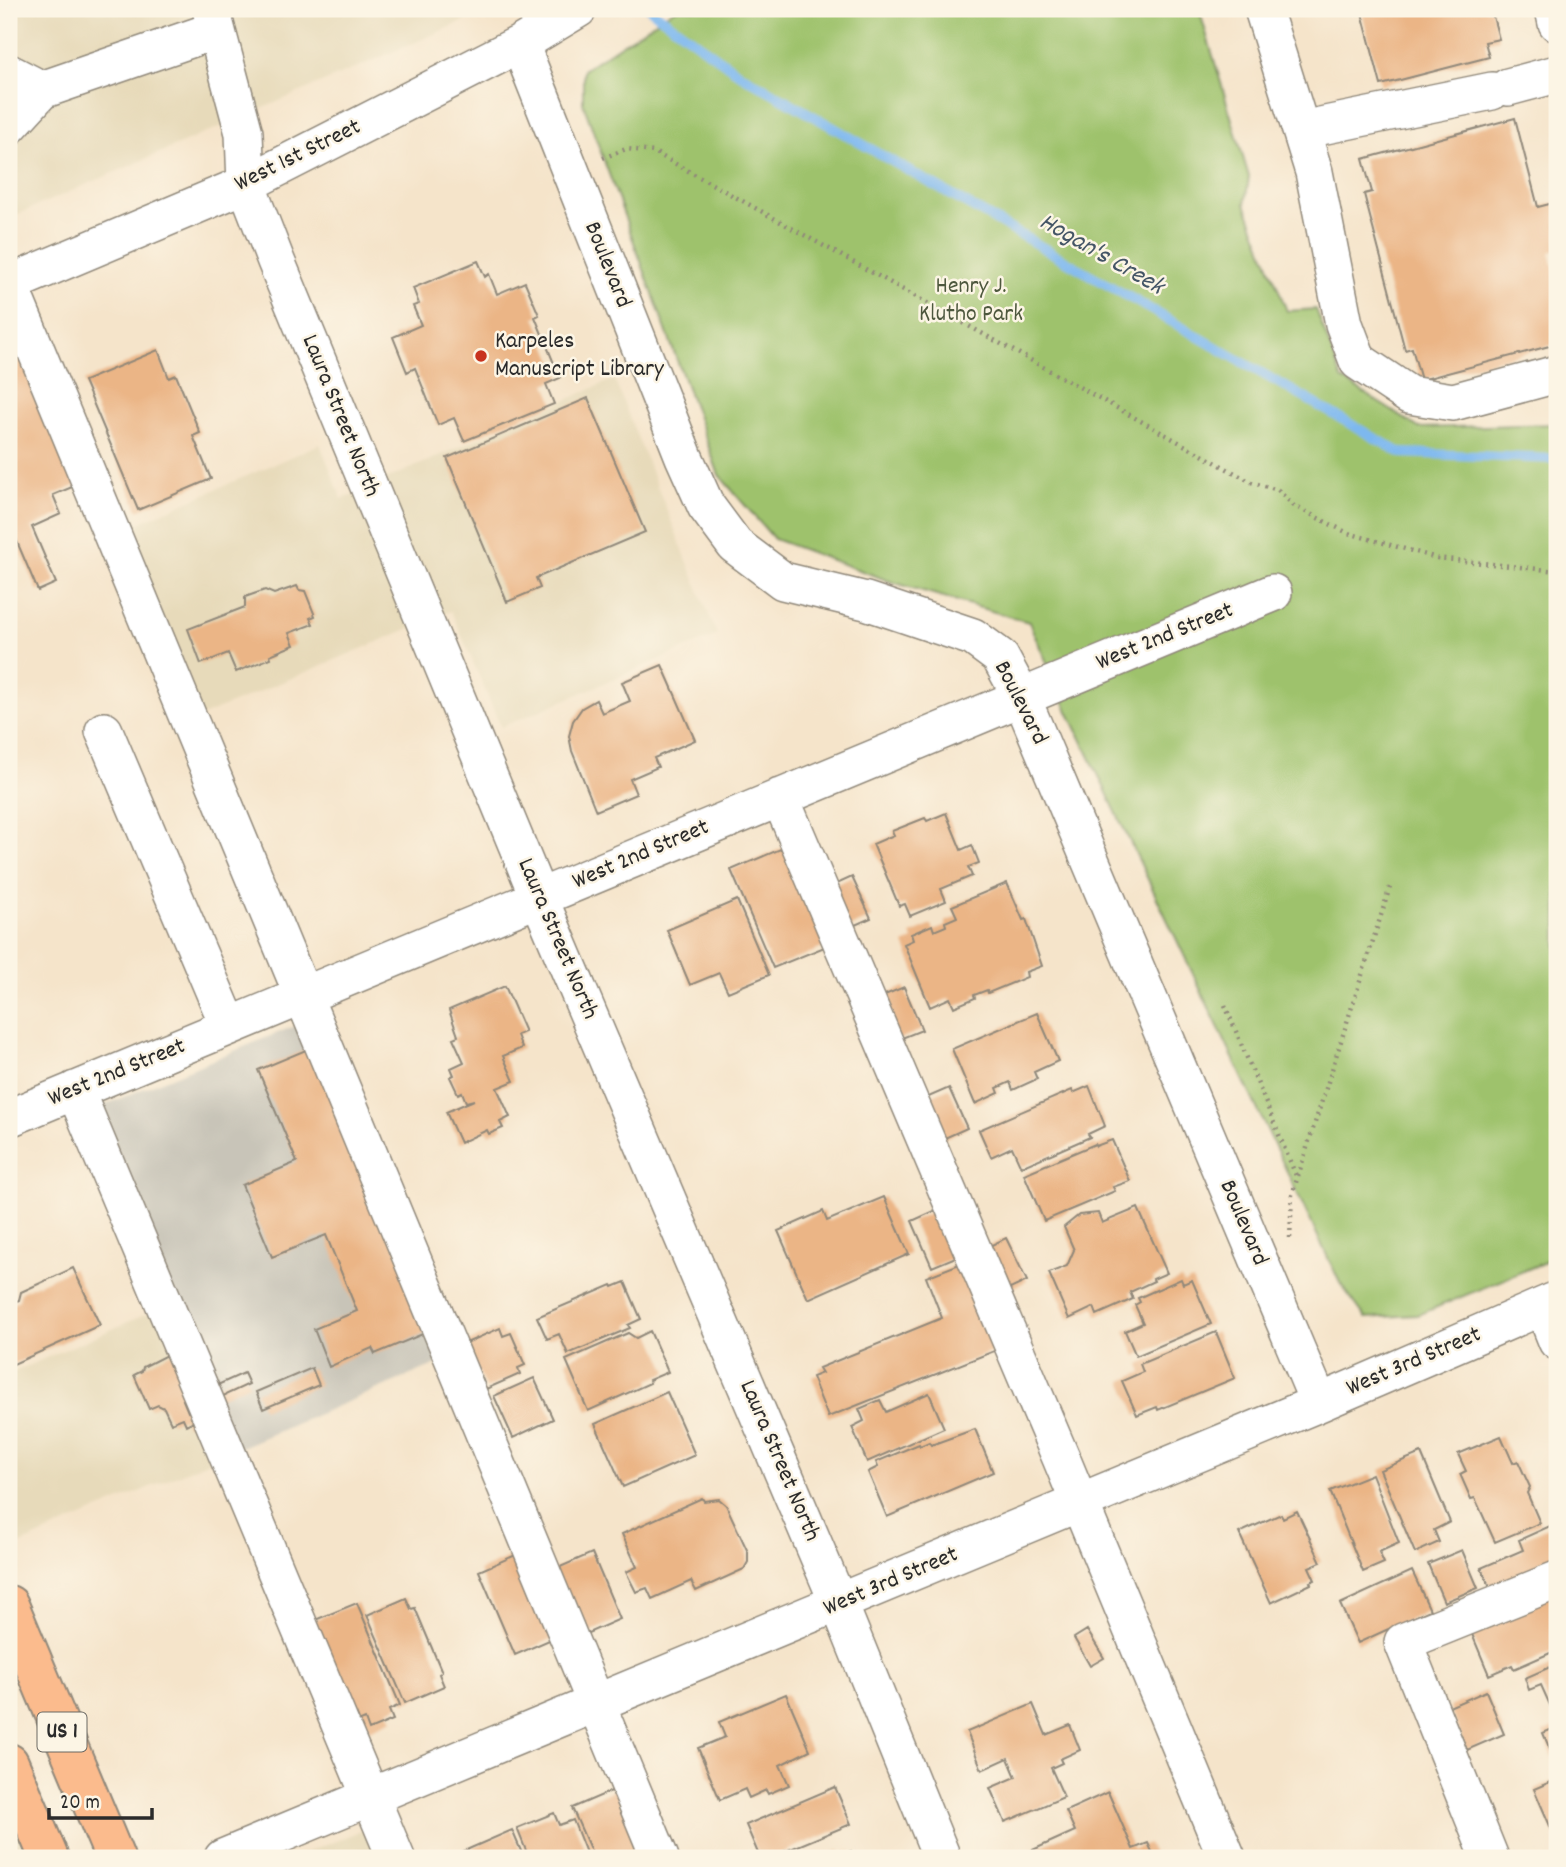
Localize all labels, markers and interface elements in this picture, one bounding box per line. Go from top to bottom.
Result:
street label: West 1st Street [229,111,367,201]
water label: Hogan's Creek [1032,204,1172,307]
street label: Boulevard [574,217,640,313]
park label: Henry J. Klutho Park [919,270,1023,332]
place label: Karpeles Manuscript Library [495,325,665,387]
street label: Laura Street North [292,330,388,502]
marker: Karpeles Manuscript Library [473,348,489,364]
street label: West 2nd Street [1091,594,1239,680]
street label: Boulevard [984,655,1056,751]
street label: West 2nd Street [567,811,715,899]
street label: Laura Street North [508,853,606,1025]
street label: West 2nd Street [43,1030,191,1116]
street label: Boulevard [1210,1175,1276,1271]
street label: West 3rd Street [1341,1318,1487,1406]
street label: Laura Street North [730,1375,828,1547]
street label: West 3rd Street [818,1538,964,1626]
road number: US 1 [38,1712,86,1751]
scale bar [49,1776,152,1820]
text: 20 m [60,1789,100,1819]

